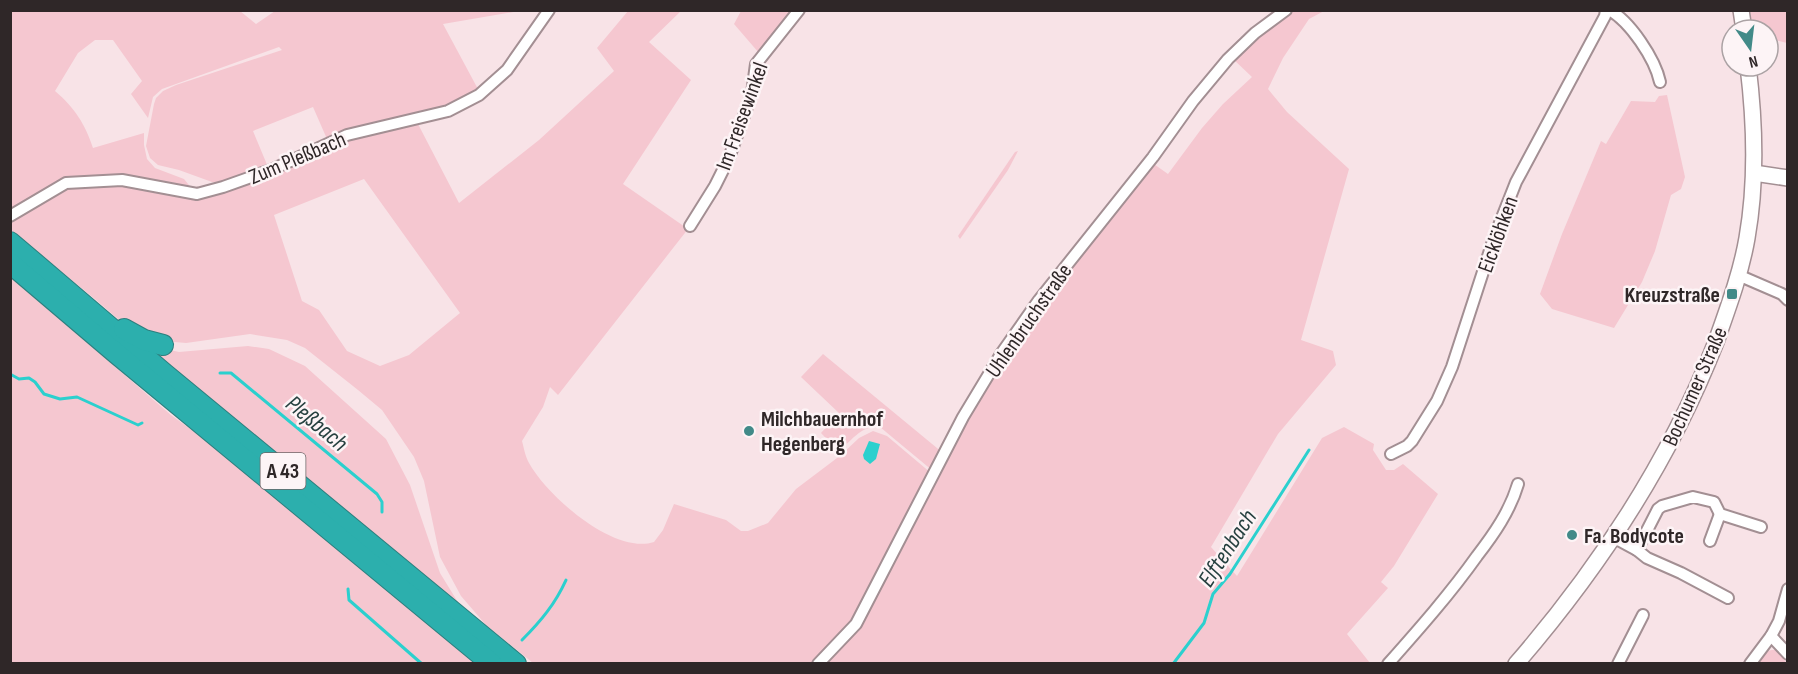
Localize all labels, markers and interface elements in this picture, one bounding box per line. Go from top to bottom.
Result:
north arrow [1720,18,1780,78]
text: N [1747,51,1760,71]
street label: Im Freisewinkel [710,59,774,174]
street label: Zum Pleßbach [245,126,350,191]
street label: Eicklöhken [1472,193,1525,276]
street label: Uhlenbruchstraße [980,259,1078,383]
place label: Kreuzstraße [1625,282,1720,309]
marker: Kreuzstraße [1725,287,1739,301]
street label: Bochumer Straße [1657,323,1734,450]
water label: Pleßbach [280,389,354,458]
place label: Milchbauernhof Hegenberg [761,406,884,458]
marker: Milchbauernhof Hegenberg [742,424,756,438]
road number: A 43 [260,453,306,489]
water label: Elftenbach [1192,504,1263,592]
place label: Fa. Bodycote [1584,523,1684,550]
marker: Fa. Bodycote [1565,528,1579,542]

